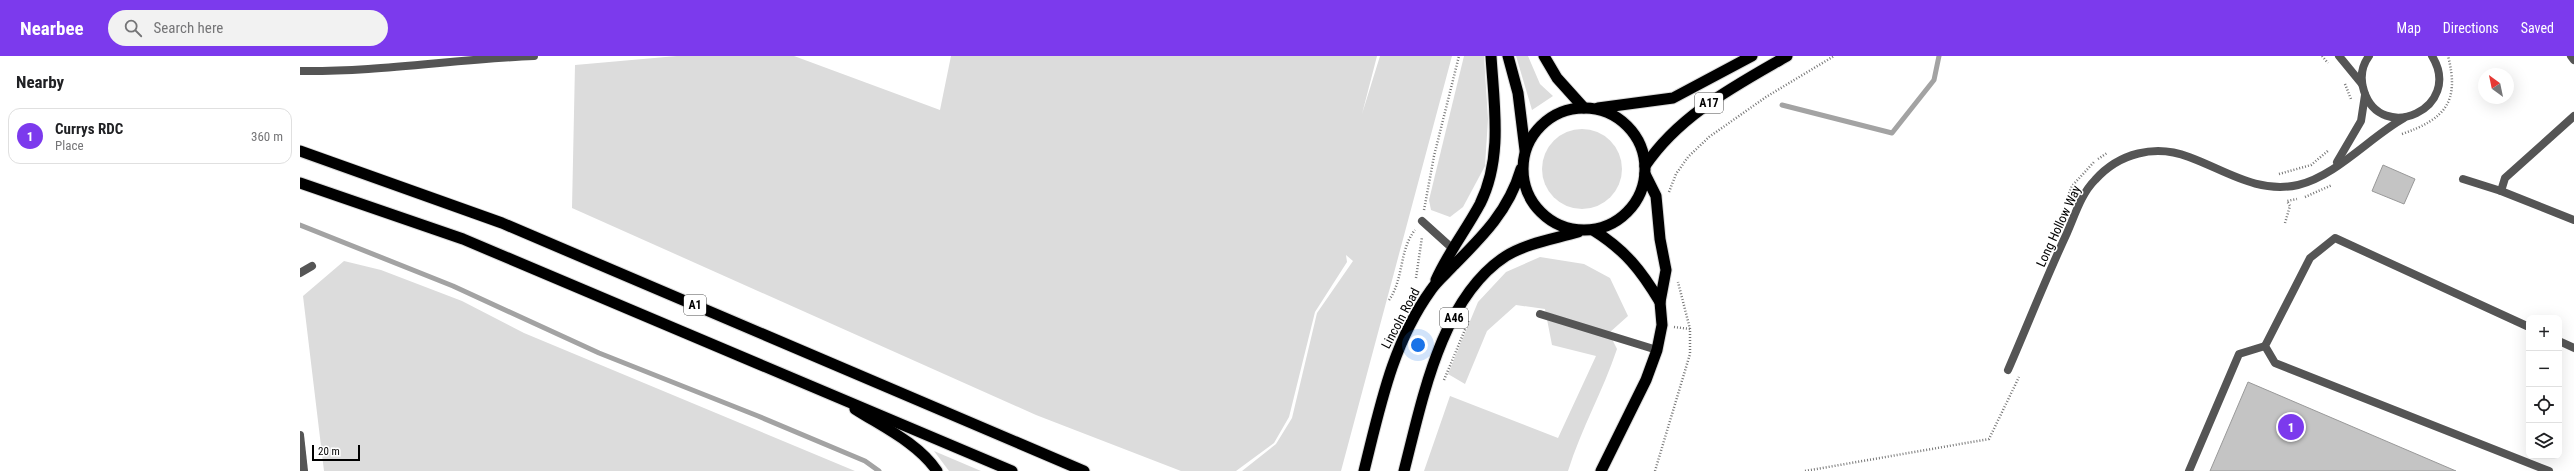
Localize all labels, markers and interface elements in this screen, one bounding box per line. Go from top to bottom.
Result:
search box [108,10,388,46]
text: Nearbee [20,17,84,40]
icon: search [122,17,144,39]
text: Search here [154,19,223,37]
text: Map [2397,20,2421,36]
text: Directions [2443,20,2499,36]
text: Saved [2521,20,2554,36]
north arrow [2478,68,2514,104]
text: Nearby [16,72,64,92]
road number: A17 [1695,93,1723,113]
text: Currys RDC [55,120,123,138]
text: 1 [27,129,33,144]
text: 360 m [251,129,283,144]
text: Place [55,138,84,153]
street label: Long Hollow Way [2033,183,2084,269]
street label: Lincoln Road [1378,285,1423,351]
road number: A1 [684,295,706,315]
road number: A46 [1440,308,1468,328]
map controls [2526,315,2562,459]
button: + [2526,315,2562,351]
your location [1408,335,1428,355]
button: − [2526,351,2562,387]
button: locate [2526,387,2562,423]
pin: 1 [2278,412,2304,442]
button: layers [2526,423,2562,459]
scale bar [312,443,360,462]
text: 20 m [318,445,340,458]

